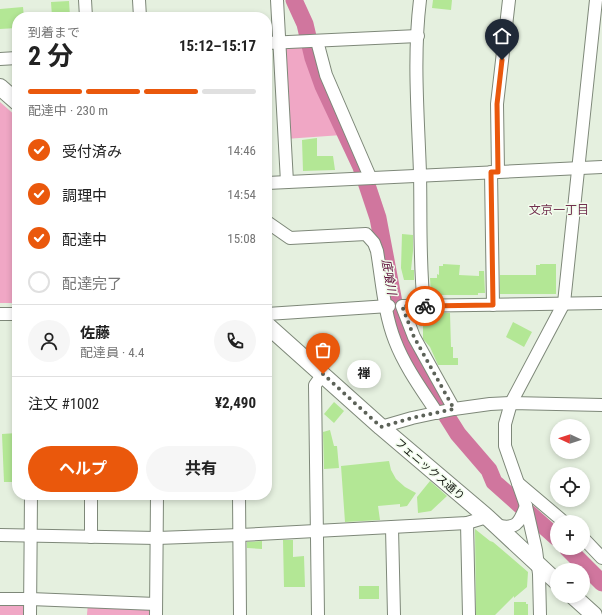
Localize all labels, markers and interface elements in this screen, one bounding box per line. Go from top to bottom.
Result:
pin [485,19,519,60]
text: 到着まで [28,25,80,40]
icon: home [491,25,513,47]
text: 15:12–15:17 [179,37,256,55]
text: 2 分 [28,41,73,71]
text: 配達中 · 230 m [28,103,108,118]
icon: check [28,139,50,161]
text: 受付済み [62,143,122,161]
text: 14:46 [227,143,256,158]
icon: check [28,183,50,205]
text: 調理中 [62,187,107,205]
text: 14:54 [227,187,256,202]
district label: 文京一丁目 [529,203,589,217]
icon: check [28,227,50,249]
text: 配達中 [62,231,107,249]
text: 15:08 [227,231,256,246]
water label: 底喰川 [379,258,399,298]
text: 配達完了 [62,275,122,293]
courier [405,286,445,326]
icon: bike [414,295,436,317]
button: person [28,320,70,362]
button: phone [214,320,256,362]
text: 佐藤 [80,324,110,342]
pin [306,333,340,374]
icon: bag [312,339,334,361]
text: 配達員 · 4.4 [80,345,144,360]
callout: 禅 [347,360,381,388]
text: 禅 [357,366,371,381]
text: ¥2,490 [215,394,256,412]
text: 注文 #1002 [28,395,99,413]
north arrow [550,419,590,459]
map controls [550,419,590,603]
street label: フェニックス通り [392,436,467,503]
button: ヘルプ [28,446,138,492]
button: 共有 [146,446,256,492]
button: locate [550,467,590,507]
button: + [550,515,590,555]
button: − [550,563,590,603]

